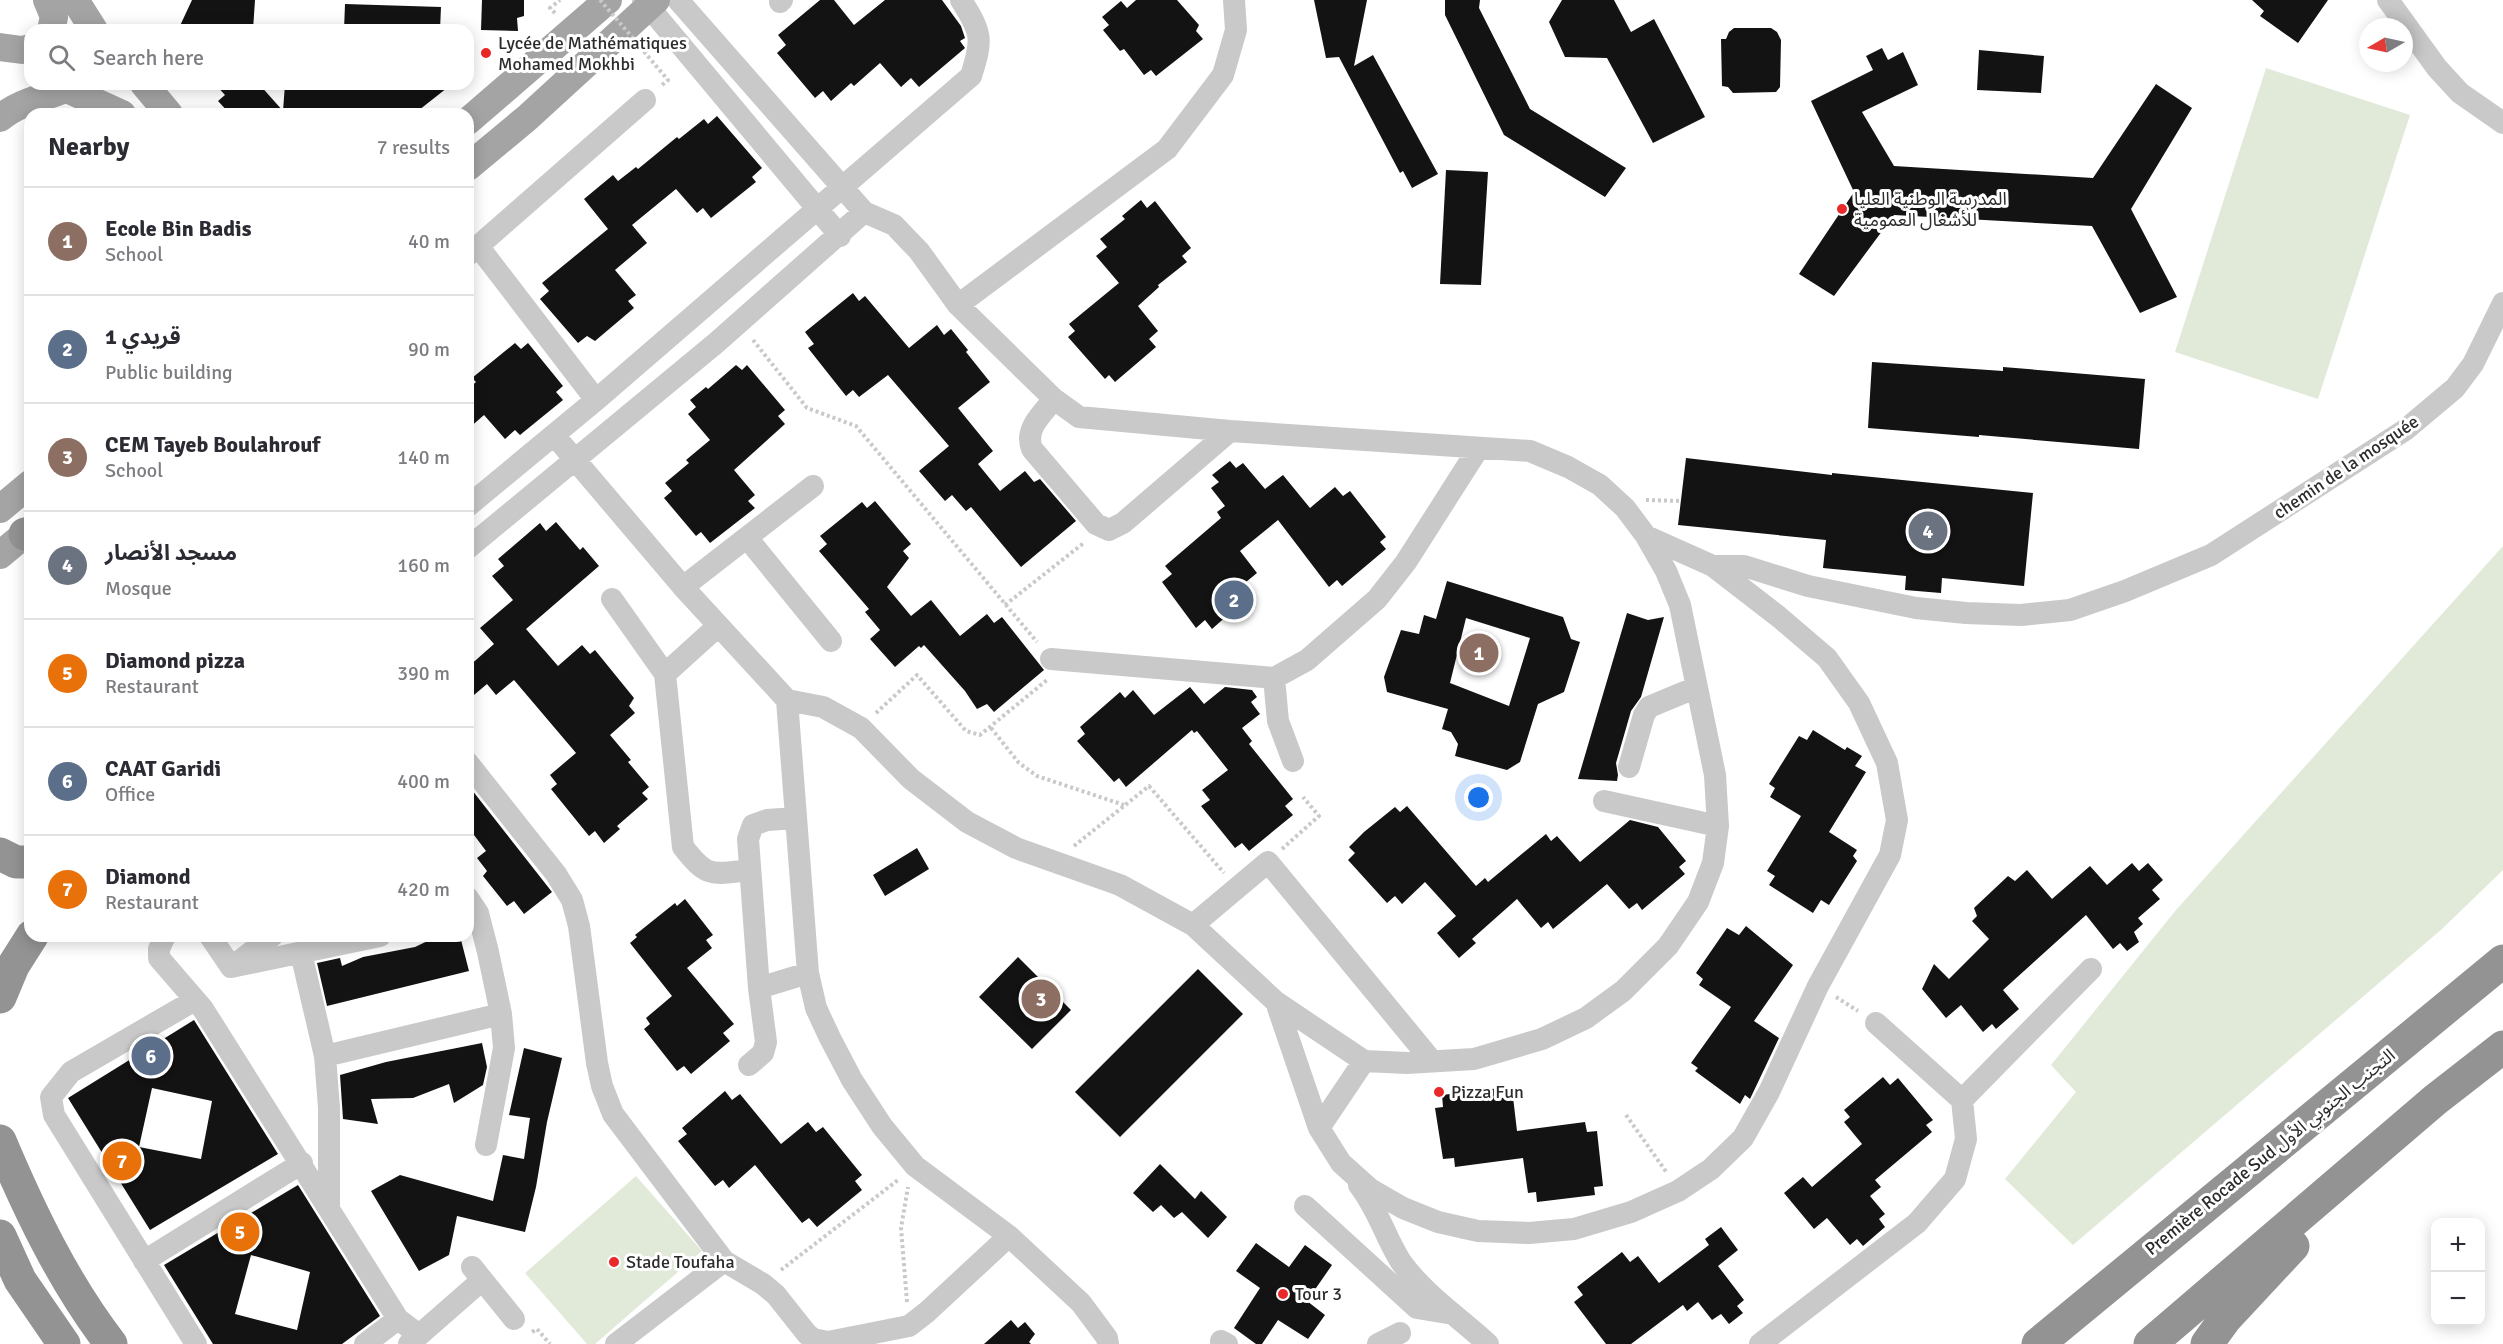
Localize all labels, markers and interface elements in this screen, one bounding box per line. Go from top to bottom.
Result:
north arrow [2359,18,2413,72]
search box [24,24,474,90]
place label: Lycée de Mathématiques Mohamed Mokhbi [498,32,687,75]
icon: search [45,41,78,74]
text: Search here [93,44,204,71]
marker: Lycée de Mathématiques Mohamed Mokhbi [479,46,493,60]
text: Nearby [48,131,129,163]
text: 7 results [377,135,450,160]
place label: المدرسة الوطنية العليا للأشغال العمومية [1854,188,2007,231]
marker: المدرسة الوطنية العليا للأشغال العمومية [1835,202,1849,216]
text: Ecole Bin Badis [105,215,251,242]
text: 1 [62,229,73,254]
text: 40 m [408,229,450,254]
text: School [105,242,163,267]
text: قريدي 1 [105,323,181,350]
text: 2 [62,337,73,362]
text: 90 m [408,337,450,362]
text: Public building [105,360,233,385]
street label: chemin de la mosquée [2269,410,2423,524]
text: CEM Tayeb Boulahrouf [105,431,320,458]
text: 3 [62,445,73,470]
text: 140 m [397,445,450,470]
text: School [105,458,163,483]
pin: 4 [1908,508,1948,554]
text: مسجد الأنصار [105,539,237,566]
text: 4 [62,553,73,578]
text: 160 m [397,553,450,578]
text: Mosque [105,576,172,601]
pin: 2 [1214,578,1254,622]
pin: 1 [1460,630,1498,676]
text: Diamond pizza [105,647,245,674]
text: 5 [62,661,73,686]
text: 390 m [397,661,450,686]
text: Restaurant [105,674,199,699]
text: CAAT Garidi [105,755,221,782]
text: 6 [62,769,73,794]
text: 400 m [397,769,450,794]
text: Office [105,782,155,807]
your location [1464,783,1493,812]
text: Diamond [105,863,191,890]
text: 7 [62,877,73,902]
text: 420 m [397,877,450,902]
text: Restaurant [105,890,199,915]
pin: 3 [1022,976,1060,1022]
pin: 6 [132,1034,170,1078]
street label: Première Rocade Sud التجنب الجنوبي الأول [2140,1044,2401,1262]
place label: Pizza Fun [1451,1081,1524,1103]
marker: Pizza Fun [1432,1085,1446,1099]
pin: 7 [102,1138,142,1184]
pin: 5 [220,1210,260,1254]
map controls [2431,1218,2485,1326]
button: + [2431,1218,2485,1272]
place label: Stade Toufaha [626,1251,735,1273]
marker: Stade Toufaha [607,1255,621,1269]
button: − [2431,1272,2485,1326]
place label: Tour 3 [1295,1283,1342,1305]
marker: Tour 3 [1276,1287,1290,1301]

